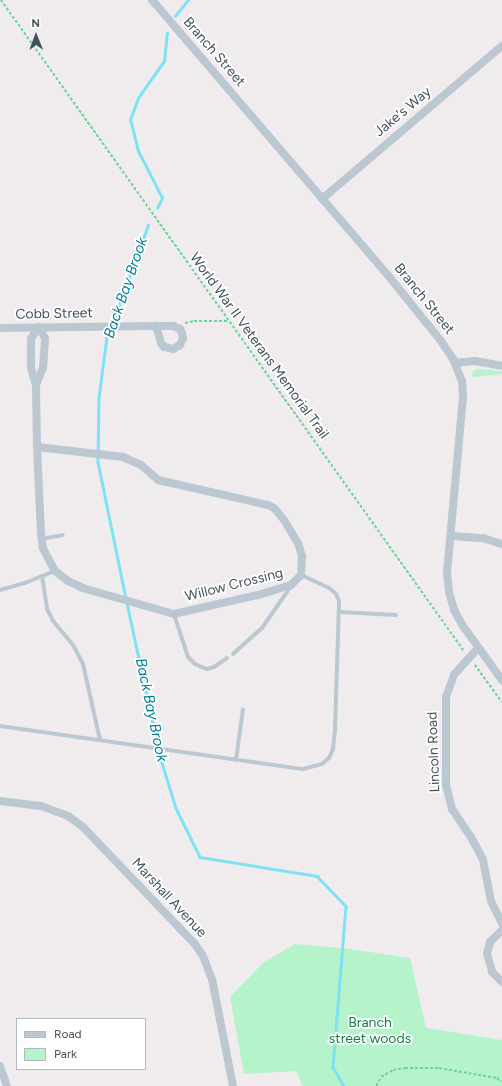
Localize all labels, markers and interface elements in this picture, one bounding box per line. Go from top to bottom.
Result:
street label: Branch Street [179,14,249,90]
north arrow [16,16,56,56]
text: N [31,17,40,30]
street label: Jake's Way [371,83,435,141]
water label: Back Bay Brook [100,235,152,341]
street label: World War II Veterans Memorial Trail [186,250,332,442]
street label: Branch Street [390,260,458,338]
street label: Cobb Street [15,305,93,323]
street label: Willow Crossing [183,565,285,605]
water label: Back Bay Brook [131,656,171,764]
street label: Lincoln Road [424,711,444,793]
street label: Marshall Avenue [128,855,210,941]
park label: Branch street woods [329,1015,411,1048]
legend [16,1018,146,1070]
text: Road [54,1027,82,1041]
text: Park [54,1047,77,1061]

